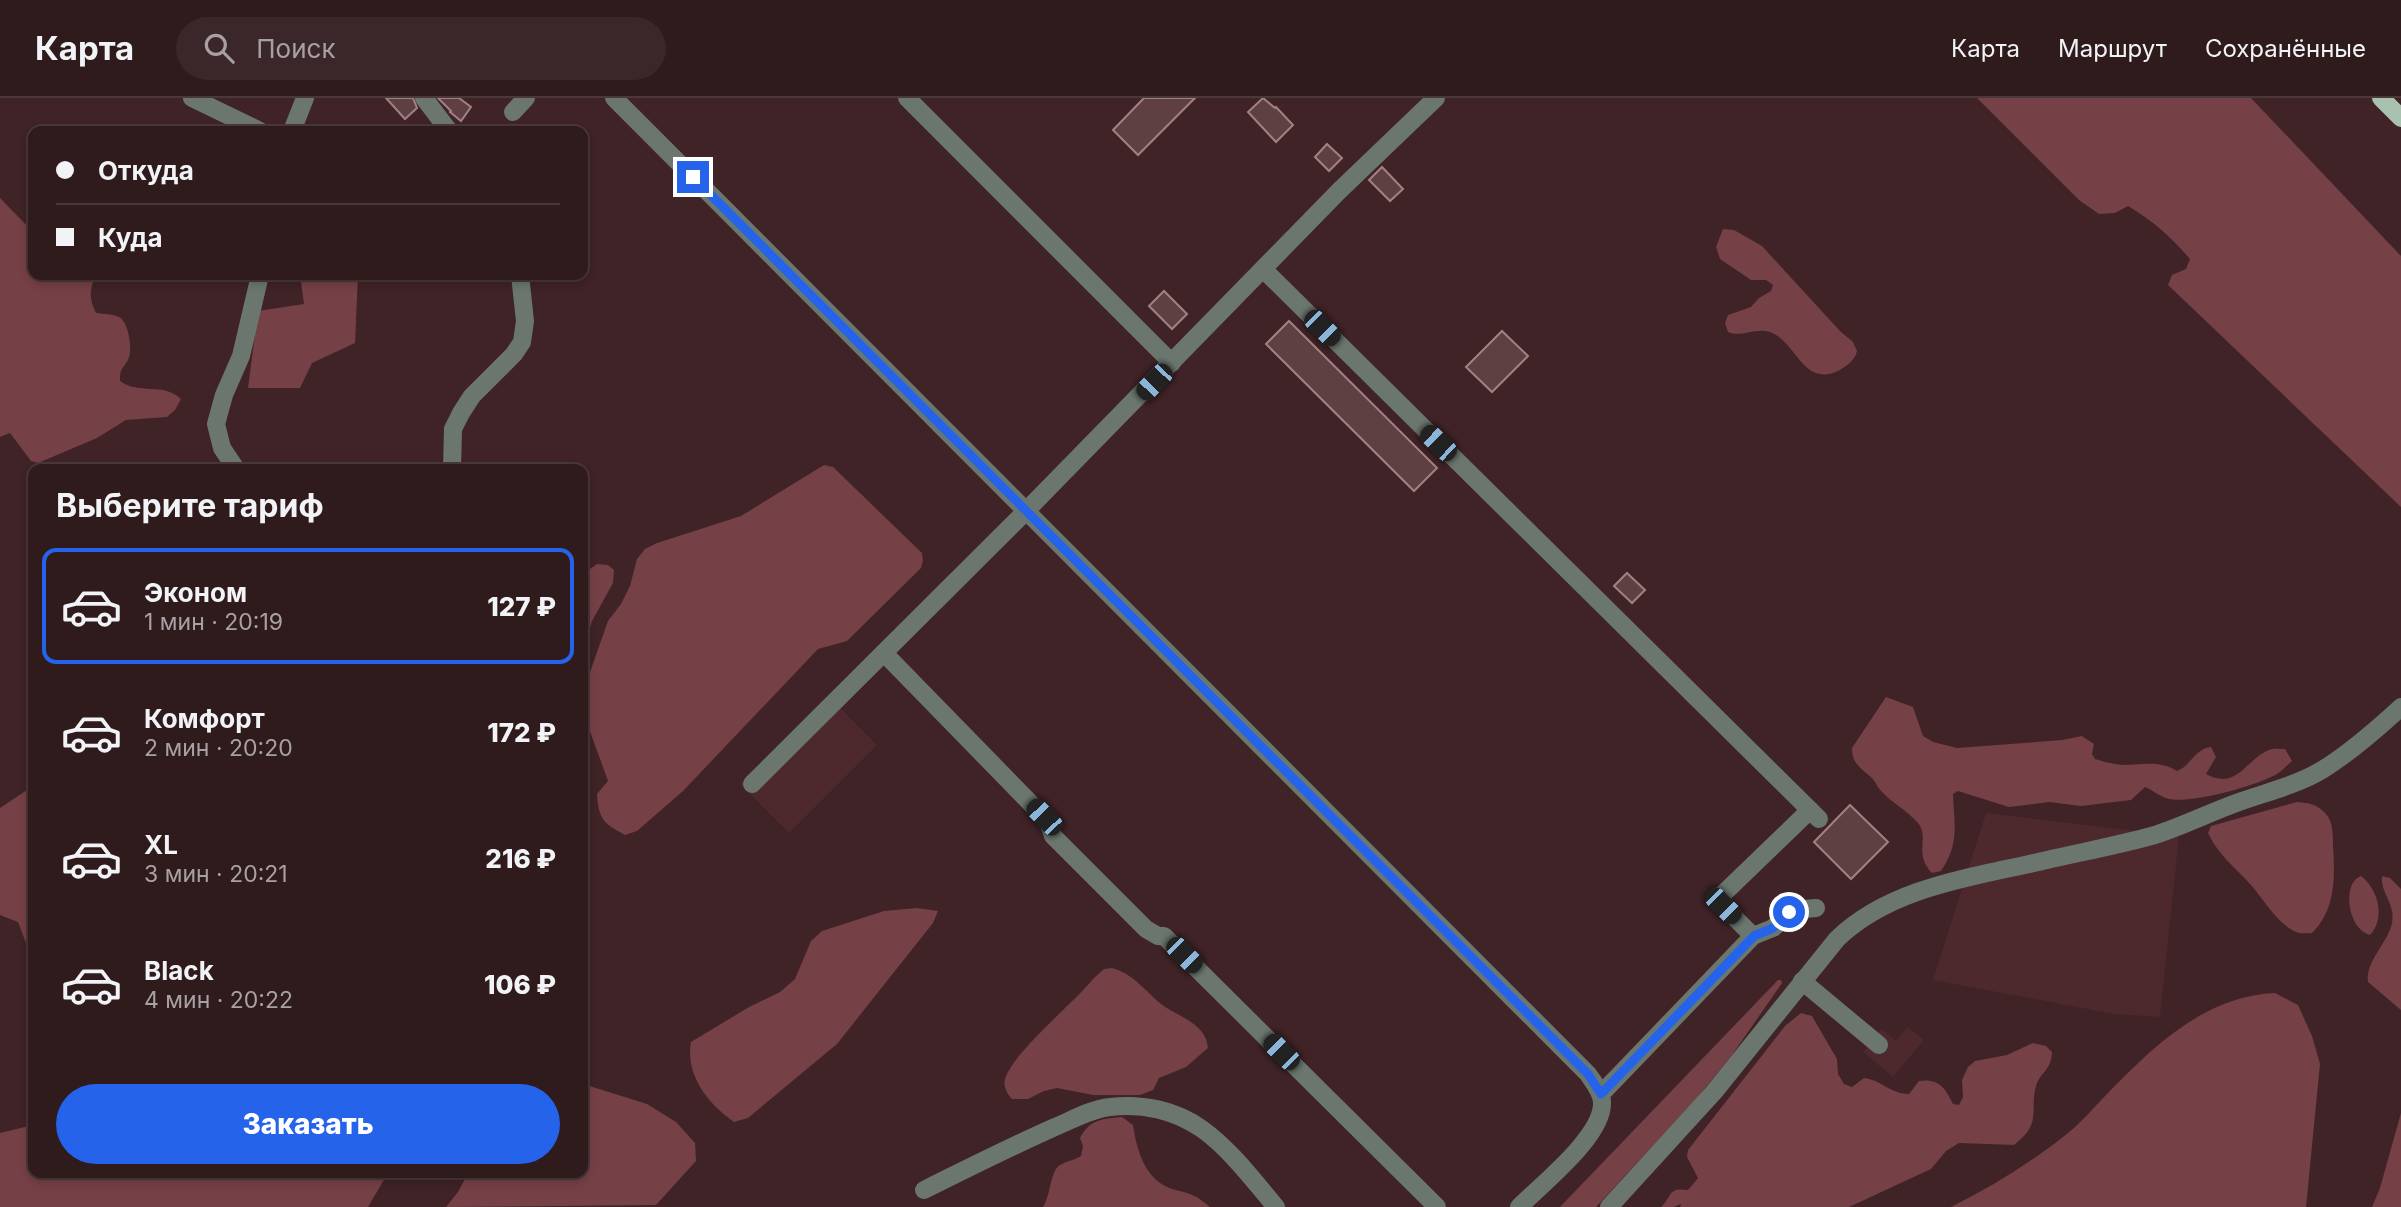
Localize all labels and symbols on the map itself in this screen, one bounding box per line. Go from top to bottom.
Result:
route end [677,161,709,193]
car [1300,306,1345,350]
car [1132,360,1177,404]
car [1416,421,1461,465]
car [1022,795,1067,839]
car [1701,884,1746,928]
route start [1773,896,1805,928]
car [1162,933,1207,977]
car [1259,1030,1304,1074]

